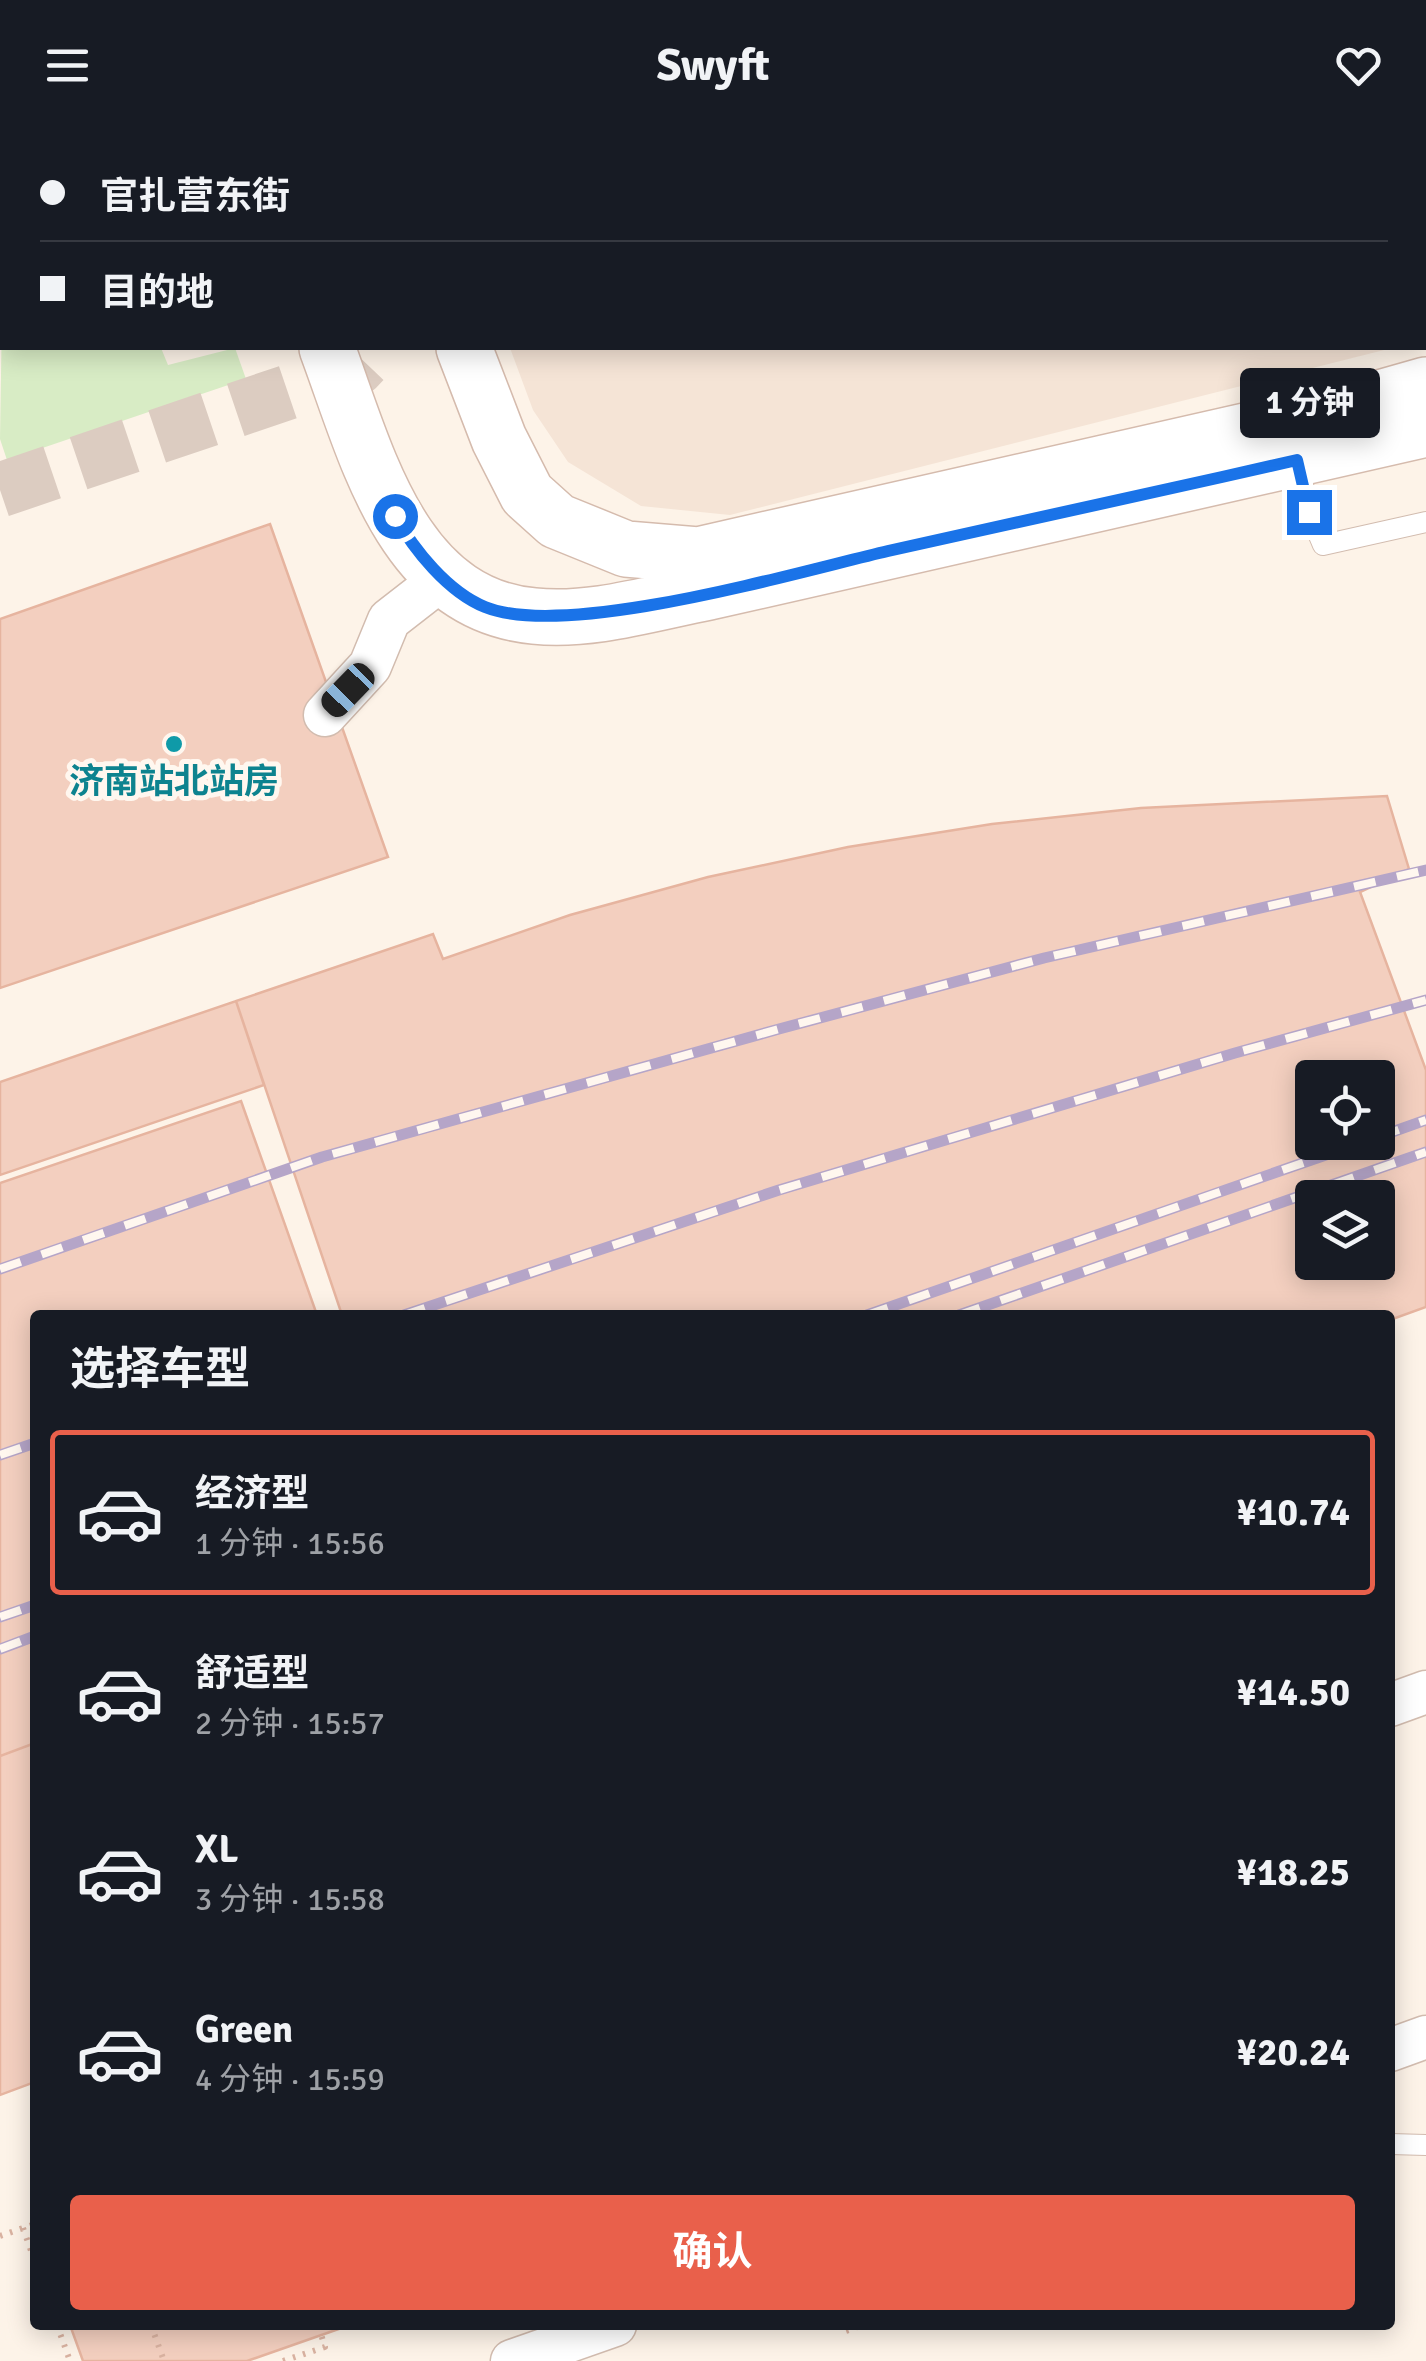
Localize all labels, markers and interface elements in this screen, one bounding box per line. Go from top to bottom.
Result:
icon: menu [40,38,95,93]
text: Swyft [656,38,770,93]
icon: heart [1331,38,1386,93]
text: 官扎营东街 [100,173,290,220]
text: 目的地 [100,269,214,316]
callout: 1 分钟 [1239,367,1379,437]
text: 1 分钟 [1266,383,1354,422]
route end [1287,490,1332,535]
route start [373,494,418,539]
car [316,658,380,722]
marker: 济南站北站房 [163,733,185,755]
place label: 济南站北站房 [69,760,279,803]
map controls [1295,1060,1395,1280]
button: locate [1295,1060,1395,1160]
button: layers [1295,1180,1395,1280]
text: 选择车型 [70,1342,250,1397]
icon: car [75,1468,165,1558]
text: 经济型 [195,1470,309,1517]
text: ¥10.74 [1237,1489,1350,1536]
text: 1 分钟 · 15:56 [195,1524,385,1563]
icon: car [75,1648,165,1738]
text: 舒适型 [195,1650,309,1697]
text: ¥14.50 [1237,1669,1350,1716]
text: 2 分钟 · 15:57 [195,1704,385,1743]
text: XL [195,1826,238,1873]
icon: car [75,1828,165,1918]
text: ¥18.25 [1237,1849,1350,1896]
text: 3 分钟 · 15:58 [195,1880,385,1919]
text: Green [195,2006,293,2053]
icon: car [75,2008,165,2098]
text: ¥20.24 [1237,2029,1350,2076]
text: 4 分钟 · 15:59 [195,2060,385,2099]
button: 确认 [70,2195,1355,2310]

